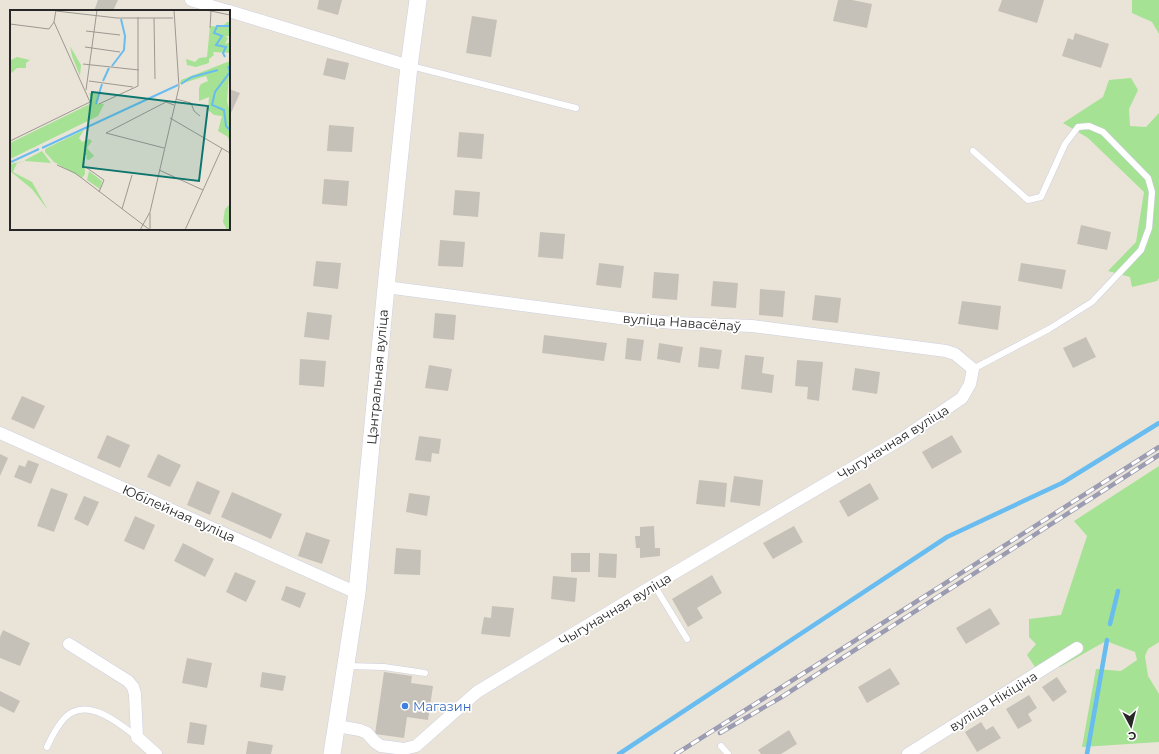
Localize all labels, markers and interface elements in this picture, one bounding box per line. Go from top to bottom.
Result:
inset map [10,10,230,230]
street label: Цэнтральная вуліца [363,309,391,445]
street label: вуліца Навасёлаў [622,310,742,334]
street label: Чыгуначная вуліца [835,401,951,483]
street label: Юбілейная вуліца [120,481,238,545]
street label: Чыгуначная вуліца [556,569,674,649]
street label: вуліца Нікіціна [946,668,1040,734]
place label: Магазин [413,698,472,714]
marker: Магазин [400,701,410,711]
north arrow [1111,706,1151,746]
text: С [1127,728,1137,743]

